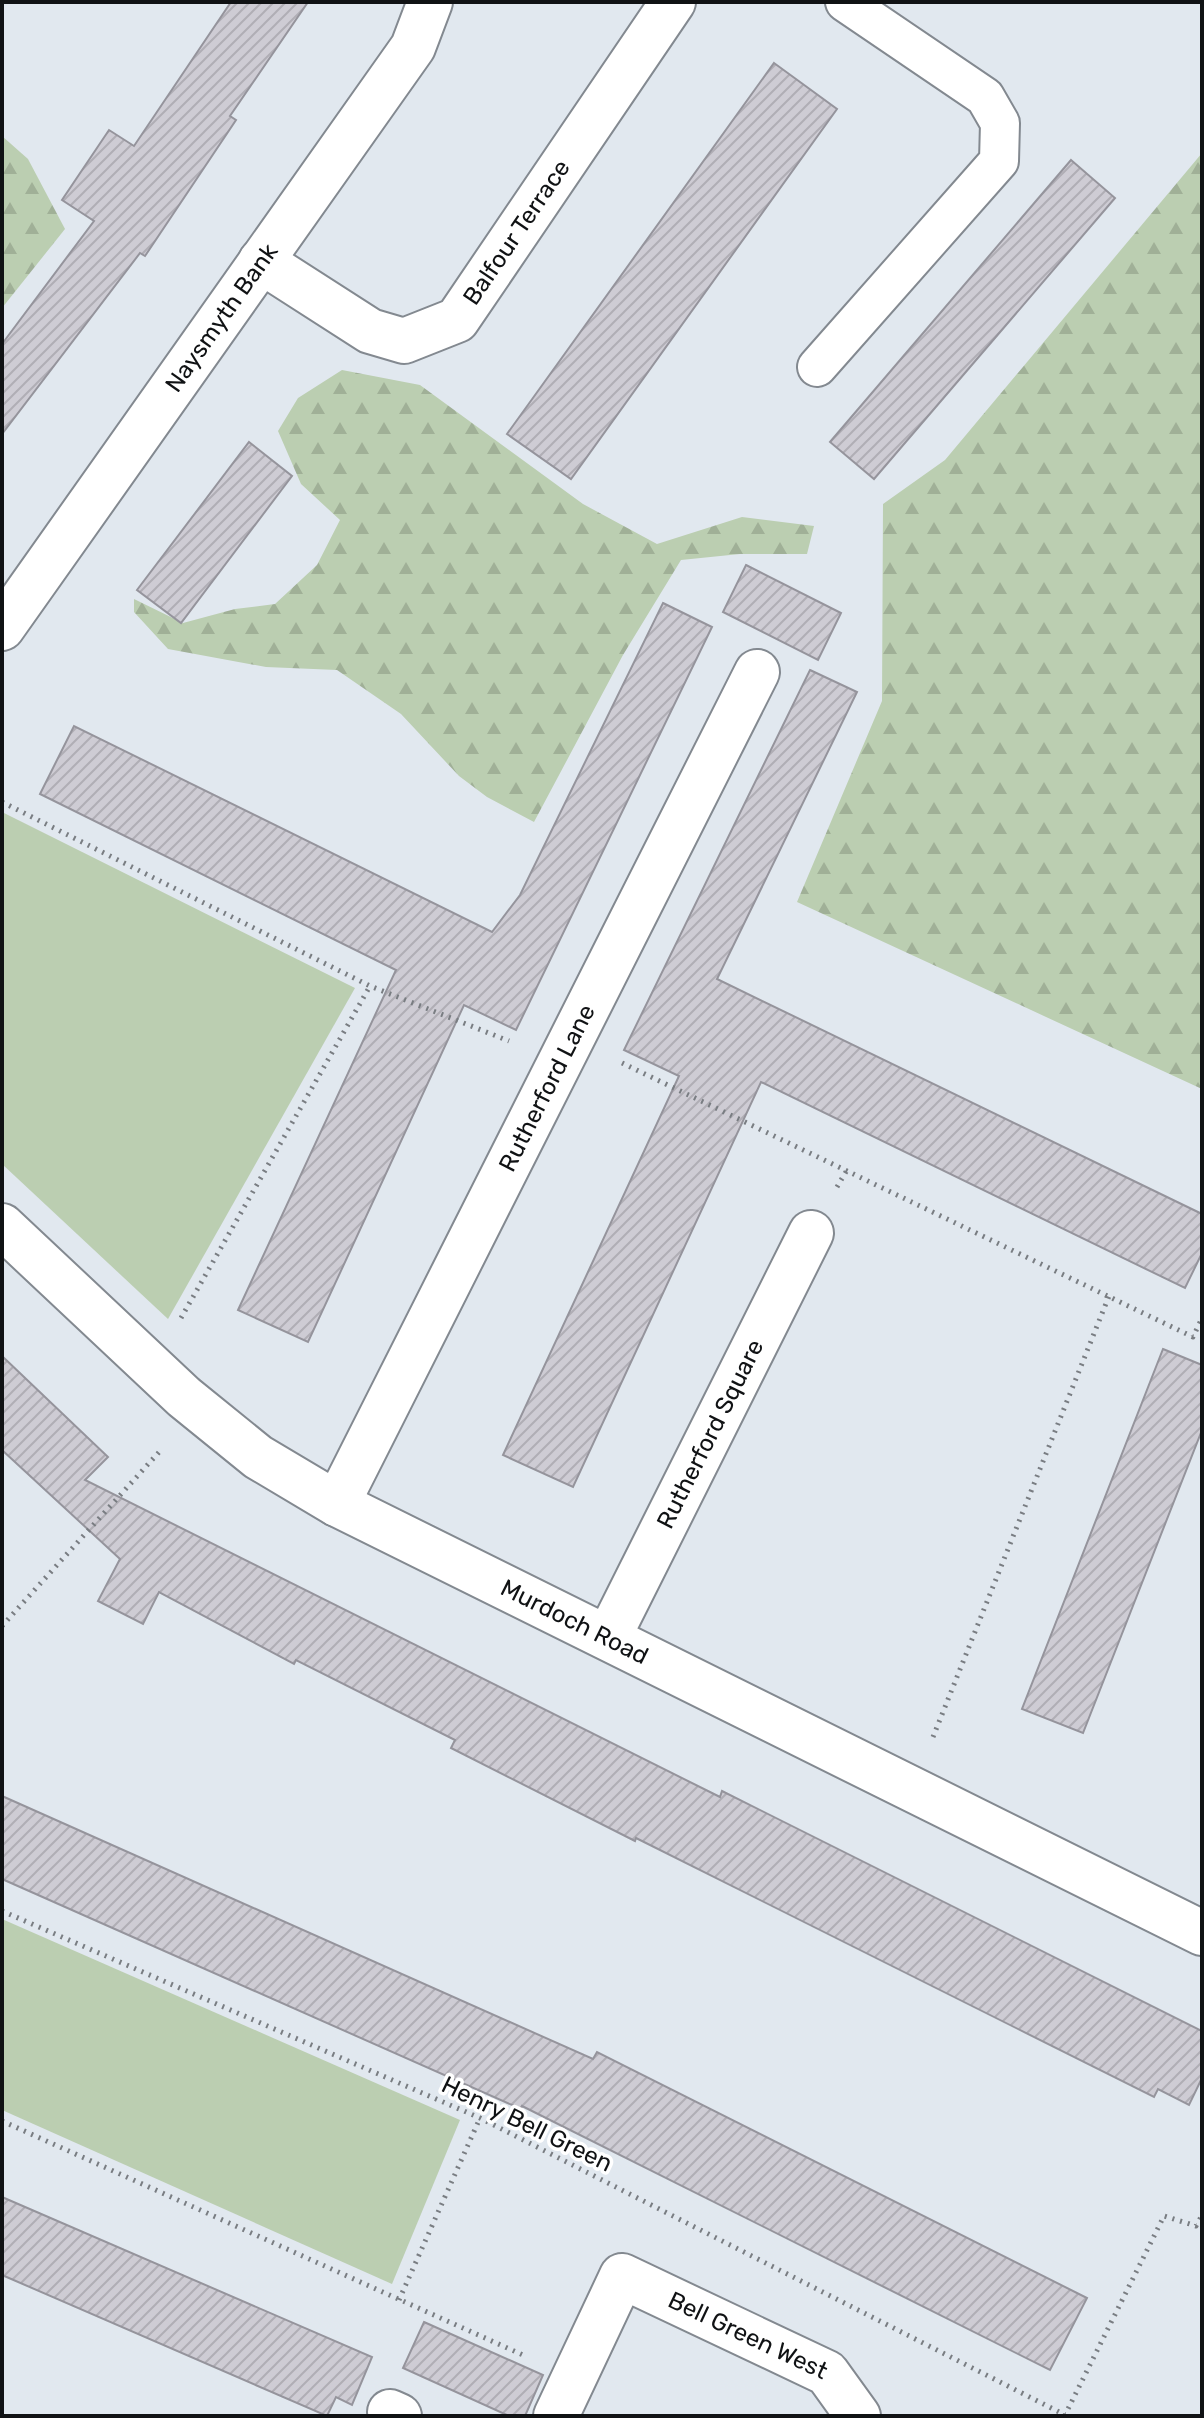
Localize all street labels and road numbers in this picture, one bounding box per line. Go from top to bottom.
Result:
street label: Balfour Terrace [457,154,576,310]
street label: Naysmyth Bank [159,238,284,397]
street label: Rutherford Lane [493,1000,601,1176]
street label: Rutherford Square [651,1335,769,1533]
street label: Murdoch Road [496,1573,653,1670]
street label: Henry Bell Green [437,2071,617,2177]
street label: Bell Green West [664,2286,832,2385]

